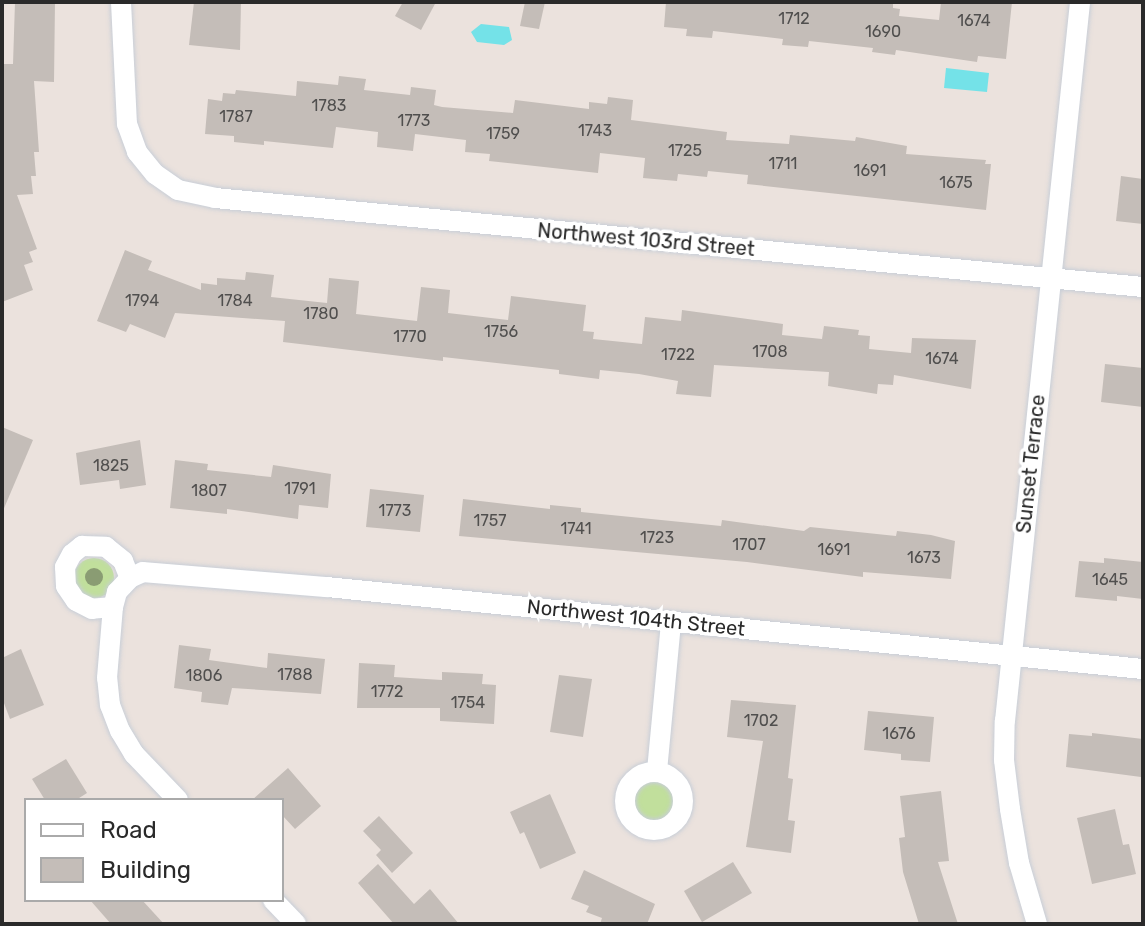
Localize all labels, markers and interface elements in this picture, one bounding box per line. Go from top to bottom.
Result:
house number: 1712 [778,9,810,29]
house number: 1674 [957,11,991,31]
house number: 1690 [865,22,901,42]
house number: 1783 [312,96,346,116]
house number: 1787 [219,107,253,127]
house number: 1773 [398,111,430,131]
house number: 1743 [578,121,612,141]
house number: 1759 [486,124,520,144]
house number: 1725 [668,141,702,161]
house number: 1711 [769,154,797,174]
house number: 1691 [854,161,886,181]
house number: 1675 [939,173,973,193]
street label: Northwest 103rd Street [536,219,756,261]
house number: 1794 [125,291,159,311]
house number: 1784 [217,291,253,311]
house number: 1780 [303,304,339,324]
house number: 1756 [484,322,518,342]
house number: 1770 [393,327,427,347]
house number: 1708 [752,342,788,362]
house number: 1722 [661,345,695,365]
house number: 1674 [925,349,959,369]
street label: Sunset Terrace [1012,393,1050,535]
house number: 1825 [93,456,129,476]
house number: 1791 [284,479,316,499]
house number: 1807 [191,481,227,501]
house number: 1773 [379,501,411,521]
house number: 1757 [474,511,506,531]
house number: 1741 [561,519,591,539]
house number: 1723 [640,528,674,548]
house number: 1707 [732,535,766,555]
house number: 1691 [818,540,850,560]
house number: 1673 [907,548,941,568]
house number: 1645 [1092,570,1128,590]
street label: Northwest 104th Street [526,595,746,641]
house number: 1788 [277,665,313,685]
house number: 1806 [186,666,222,686]
house number: 1772 [371,682,403,702]
house number: 1754 [451,693,485,713]
house number: 1702 [744,711,778,731]
house number: 1676 [882,724,916,744]
legend [24,798,284,902]
text: Road [100,816,157,844]
text: Building [100,856,191,884]

